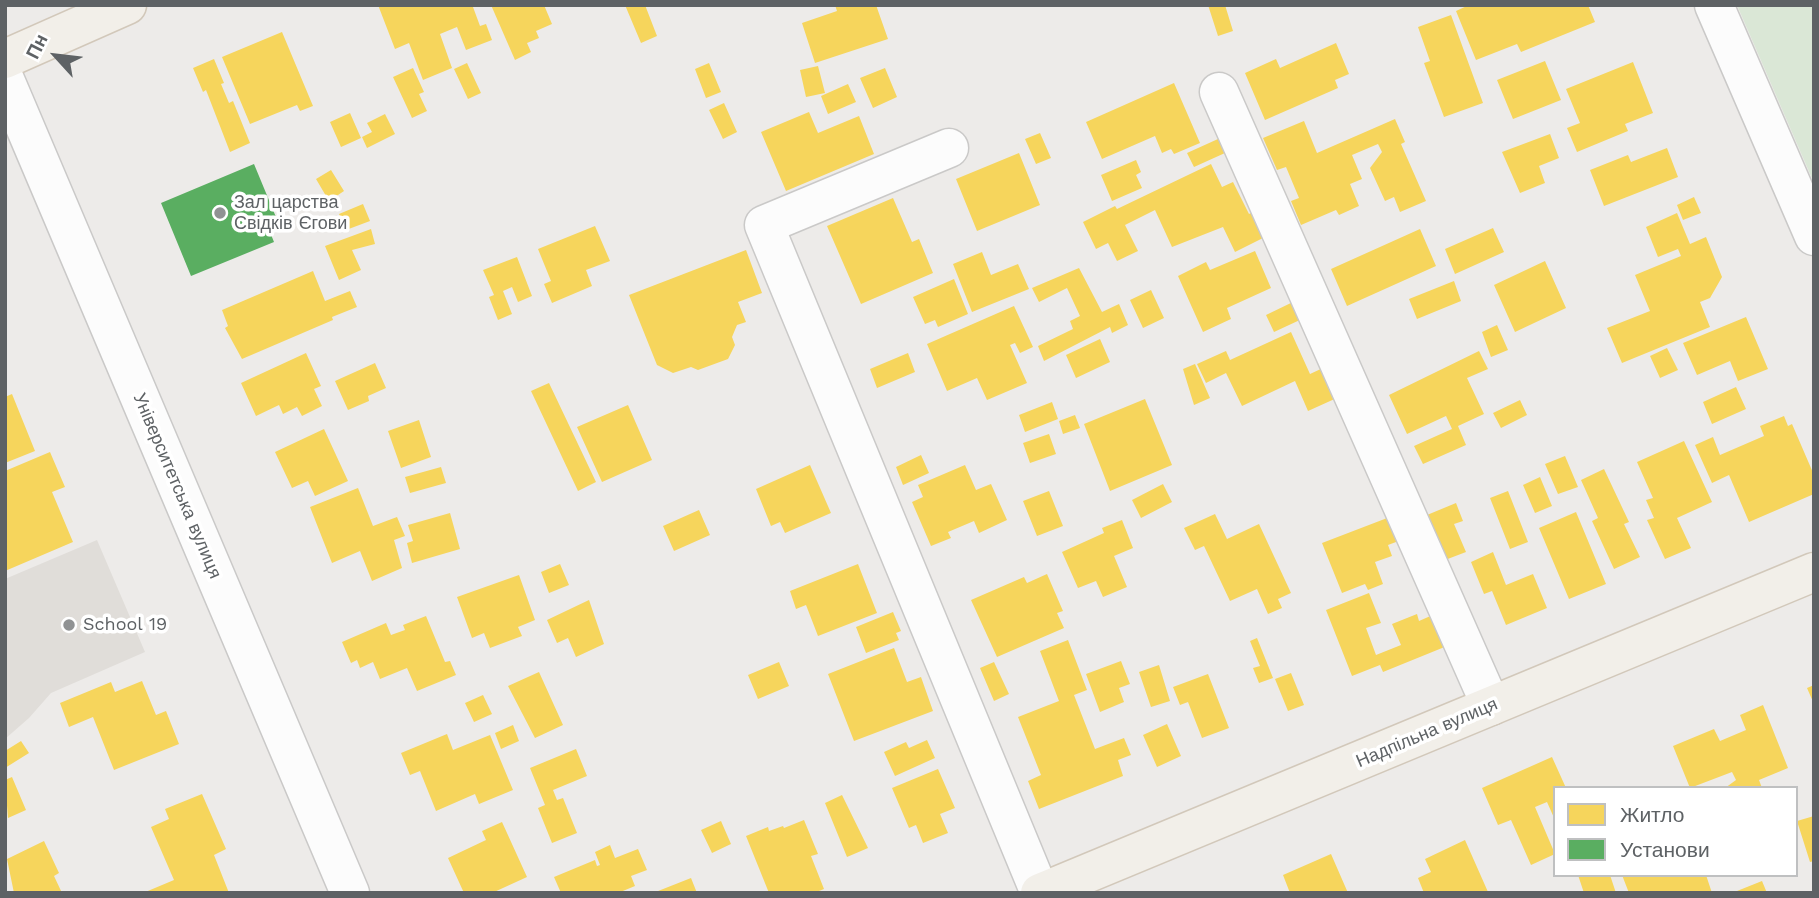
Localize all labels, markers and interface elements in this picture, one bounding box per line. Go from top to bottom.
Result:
north arrow [21,21,91,91]
text: Пн [21,30,53,63]
place label: Зал царства Свідків Єгови [234,192,347,234]
marker: Зал царства Свідків Єгови [212,205,228,221]
street label: Університетська вулиця [128,390,226,582]
place label: School 19 [83,614,167,636]
marker: School 19 [61,617,77,633]
street label: Надпільна вулиця [1353,693,1501,773]
legend [1553,786,1798,877]
text: Житло [1620,802,1684,827]
text: Установи [1620,837,1710,862]

